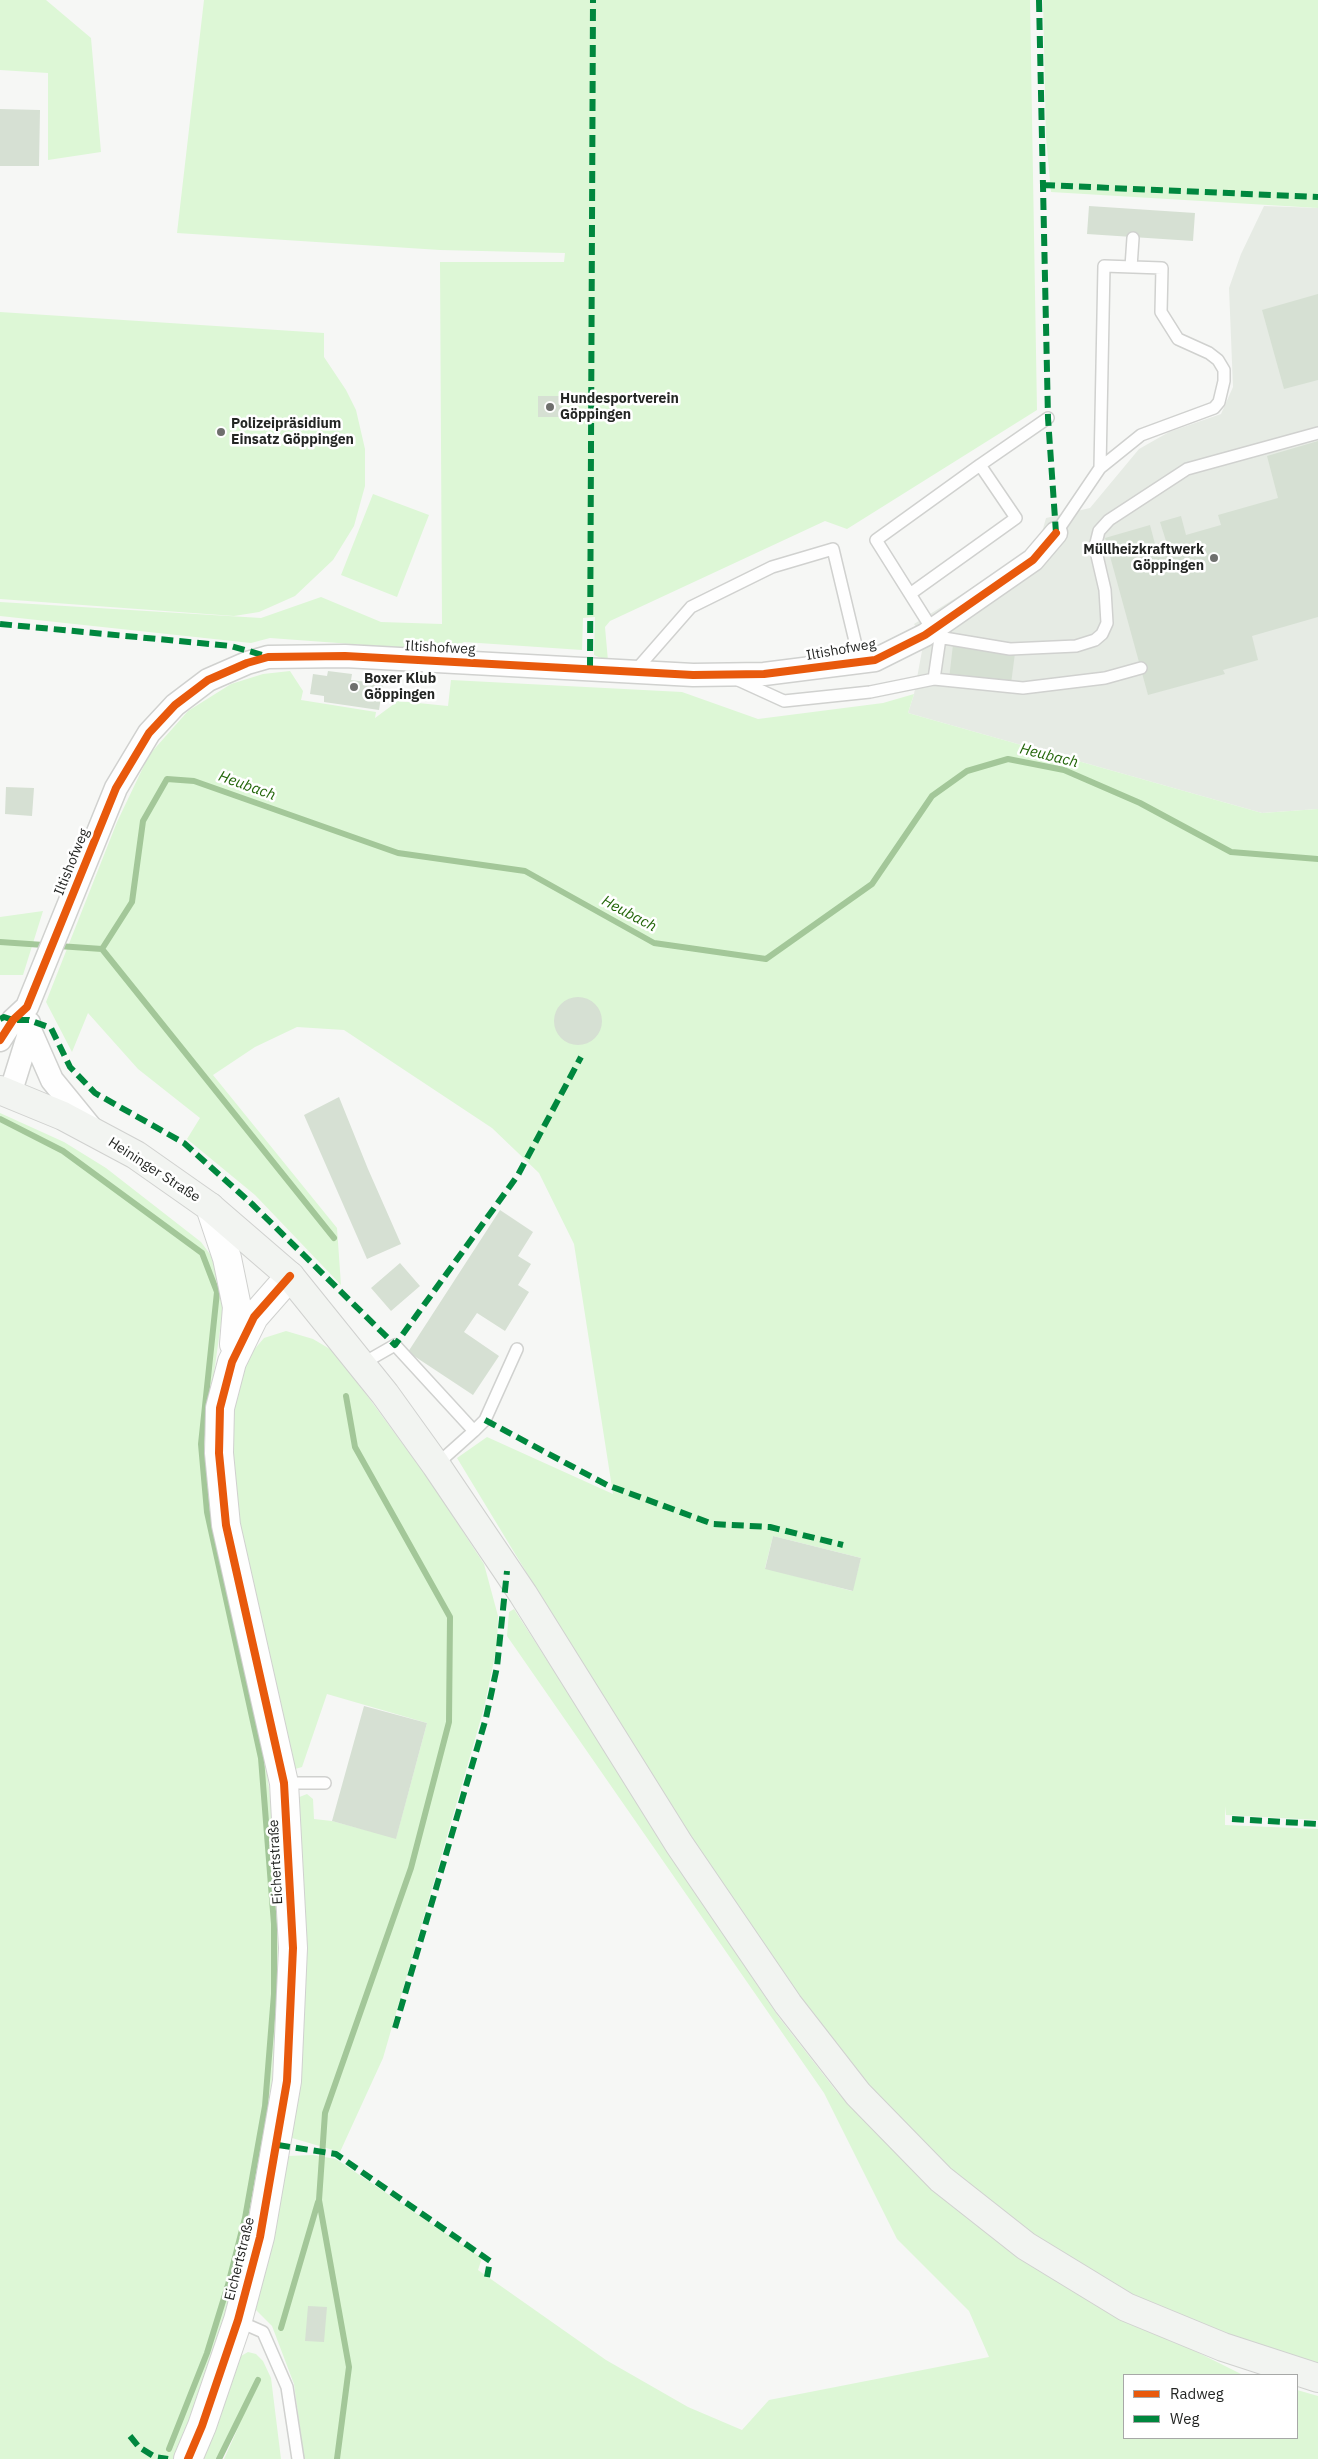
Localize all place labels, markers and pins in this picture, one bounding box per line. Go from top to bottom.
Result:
place label: Hundesportverein Göppingen [560,391,679,424]
marker: Hundesportverein Göppingen [544,401,556,413]
place label: Polizeipräsidium Einsatz Göppingen [231,416,354,448]
marker: Polizeipräsidium Einsatz Göppingen [215,426,227,438]
place label: Müllheizkraftwerk Göppingen [1083,542,1204,574]
marker: Müllheizkraftwerk Göppingen [1208,552,1220,564]
place label: Boxer Klub Göppingen [364,671,436,704]
marker: Boxer Klub Göppingen [348,681,360,693]

